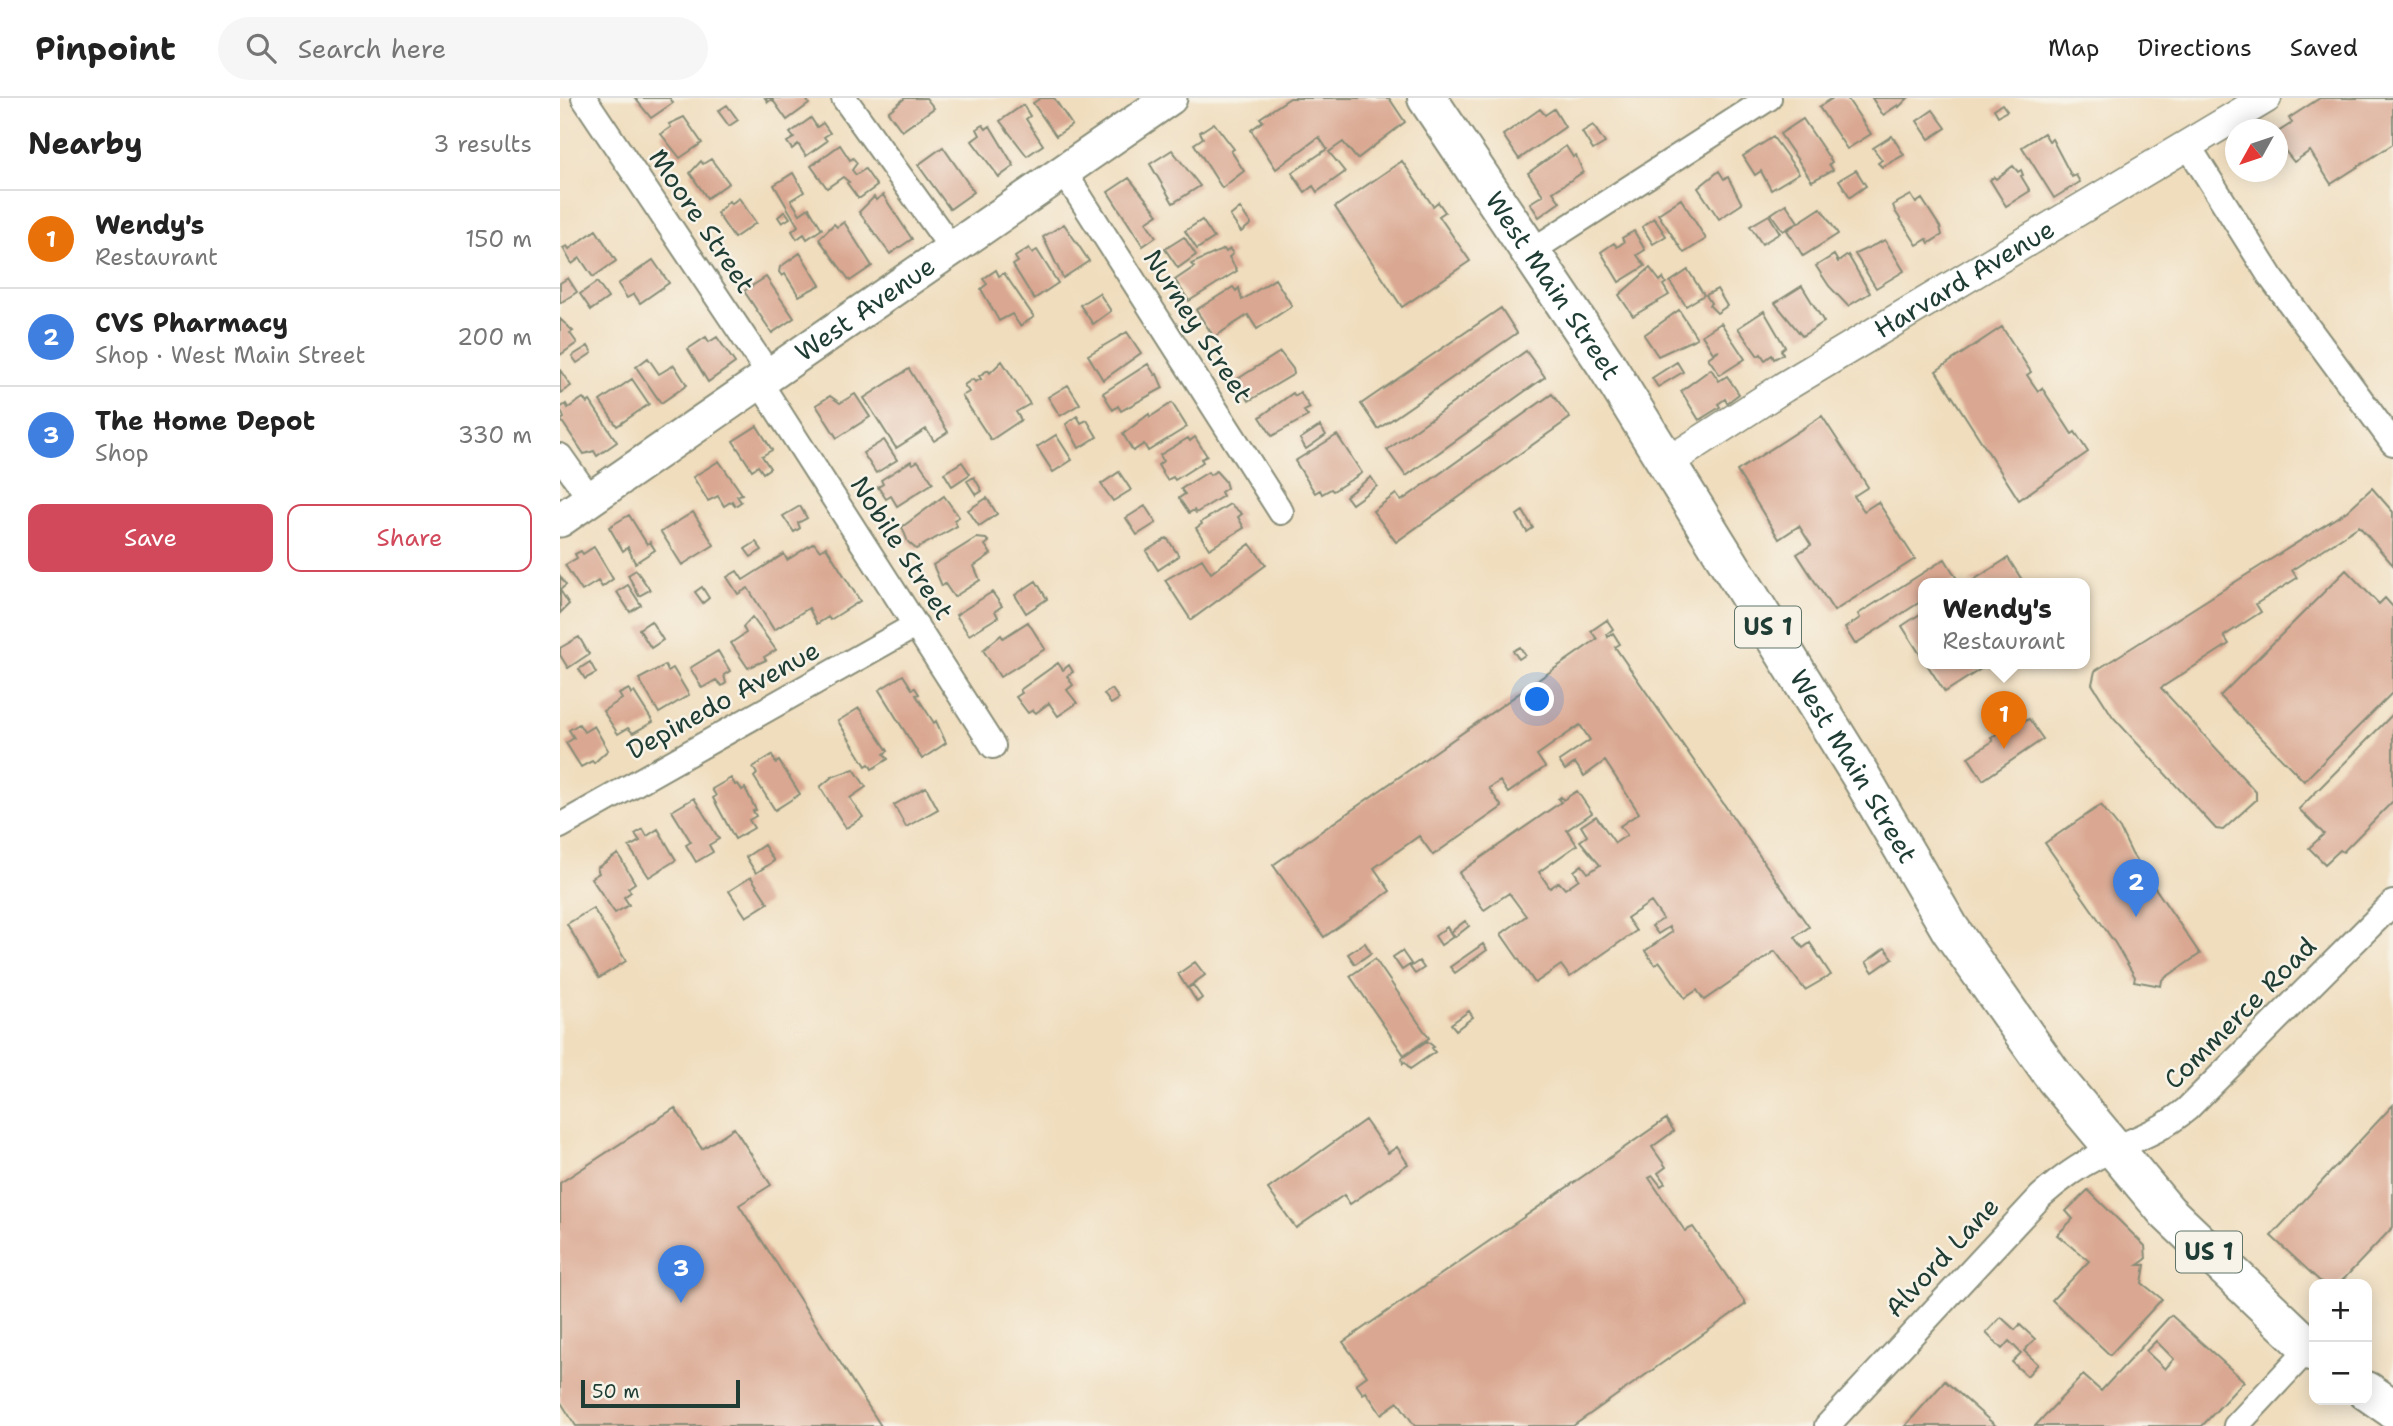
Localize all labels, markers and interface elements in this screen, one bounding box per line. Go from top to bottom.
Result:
search box [218,17,708,80]
text: Pinpoint [35,26,176,71]
icon: search [242,29,280,67]
text: Search here [298,31,446,66]
text: Map [2048,32,2099,64]
text: Directions [2137,32,2252,64]
text: Saved [2290,32,2358,64]
north arrow [2225,119,2288,182]
text: Nearby [28,123,143,164]
text: 3 results [433,129,532,159]
street label: Moore Street [641,142,764,300]
street label: West Main Street [1477,184,1629,386]
text: Wendy's [95,207,204,242]
street label: Harvard Avenue [1867,211,2061,346]
text: 1 [46,224,56,254]
text: 150 m [465,224,532,254]
text: Restaurant [95,242,218,272]
street label: Nurney Street [1136,242,1261,409]
street label: West Avenue [788,248,942,369]
text: CVS Pharmacy [95,305,288,340]
text: 2 [43,322,59,352]
text: 200 m [457,322,532,352]
text: Shop · West Main Street [95,340,366,370]
text: The Home Depot [95,403,315,438]
text: 3 [43,420,59,450]
text: 330 m [458,420,532,450]
text: Shop [95,438,149,468]
street label: Nobile Street [843,469,962,626]
button: Save [28,504,273,572]
button: Share [287,504,532,572]
popup [1918,578,2090,669]
text: Wendy's [1942,591,2052,626]
road number: US 1 [1735,606,1801,648]
text: Restaurant [1942,626,2066,656]
street label: Depinedo Avenue [620,632,825,767]
street label: West Main Street [1782,663,1926,869]
your location [1520,682,1554,716]
pin: 1 [1981,691,2027,749]
pin: 2 [2113,859,2159,917]
street label: Commerce Road [2156,929,2324,1097]
street label: Alvord Lane [1877,1189,2006,1324]
road number: US 1 [2176,1232,2242,1272]
pin: 3 [658,1245,704,1303]
map controls [2309,1279,2372,1405]
button: + [2309,1279,2372,1342]
button: − [2309,1342,2372,1405]
scale bar [581,1377,740,1409]
text: 50 m [592,1379,640,1404]

